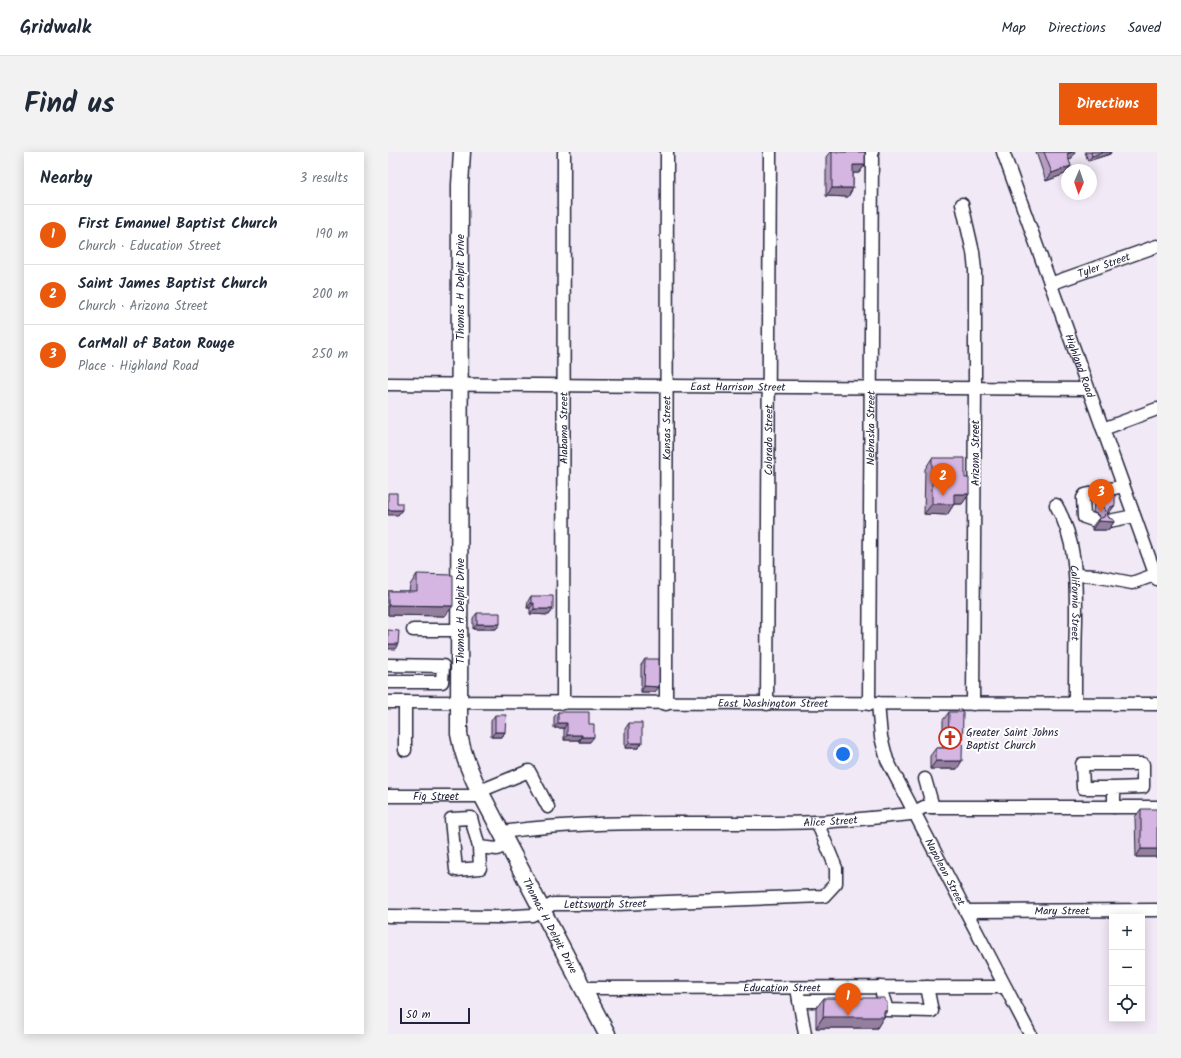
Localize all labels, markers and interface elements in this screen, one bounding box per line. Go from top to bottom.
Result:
text: Gridwalk [20,13,91,43]
text: Map [1001,17,1026,39]
text: Directions [1048,17,1106,39]
text: Saved [1128,17,1161,39]
text: Find us [24,82,115,127]
button: Directions [1059,83,1157,125]
north arrow [1061,164,1097,200]
text: Nearby [40,165,92,192]
text: 3 results [300,168,348,189]
text: First Emanuel Baptist Church [78,212,277,236]
text: 1 [51,224,55,245]
text: 190 m [316,224,348,245]
street label: Thomas H Delpit Drive [452,234,470,340]
text: Church · Education Street [78,236,221,257]
street label: Tyler Street [1075,248,1134,284]
text: Saint James Baptist Church [78,272,268,296]
text: 2 [49,284,57,305]
text: 200 m [312,284,348,305]
text: Church · Arizona Street [78,296,208,317]
street label: Highland Road [1059,331,1099,401]
text: CarMall of Baton Rouge [78,332,235,356]
text: 3 [49,344,57,365]
text: 250 m [311,344,348,365]
text: Place · Highland Road [78,356,198,377]
street label: East Harrison Street [690,378,786,397]
street label: Nebraska Street [862,390,881,465]
street label: Alabama Street [555,391,574,464]
street label: Kansas Street [658,395,677,460]
street label: Colorado Street [760,404,779,476]
street label: Arizona Street [967,419,985,486]
pin: 2 [930,463,956,496]
pin: 3 [1088,479,1114,512]
street label: Thomas H Delpit Drive [452,558,470,664]
street label: California Street [1064,564,1084,642]
street label: East Washington Street [718,695,829,713]
place label: Greater Saint Johns Baptist Church [966,724,1059,755]
church icon: Greater Saint Johns Baptist Church [937,725,963,751]
your location [833,744,853,764]
street label: Fig Street [413,788,460,806]
street label: Alice Street [803,811,859,832]
street label: Napoleon Street [919,835,970,910]
street label: Thomas H Delpit Drive [517,875,582,977]
street label: Lettsworth Street [564,895,648,914]
street label: Mary Street [1034,902,1090,921]
map controls [1109,914,1145,1022]
button: + [1109,914,1145,950]
button: − [1109,950,1145,986]
street label: Education Street [743,979,821,998]
pin: 1 [835,983,861,1016]
button: locate [1109,986,1145,1022]
scale bar [400,1006,470,1025]
text: 50 m [406,1006,431,1024]

